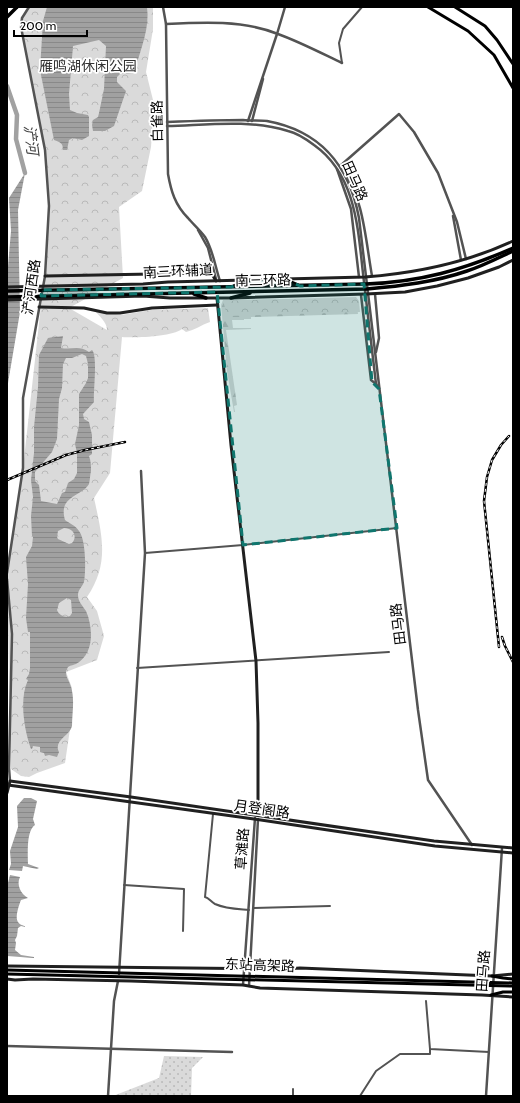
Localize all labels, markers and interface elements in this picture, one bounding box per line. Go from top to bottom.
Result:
scale bar [14,12,87,38]
text: 200 m [20,18,56,33]
park label: 雁鸣湖休闲公园 [39,57,137,75]
street label: 白雀路 [148,100,166,142]
water label: 浐河 [20,124,42,159]
street label: 田马路 [338,158,372,204]
street label: 浐河西路 [18,258,44,316]
street label: 南三环辅道 [143,260,213,282]
street label: 南三环路 [235,271,291,289]
street label: 田马路 [387,602,409,646]
street label: 月登阁路 [233,796,291,822]
street label: 草滩路 [232,827,252,871]
street label: 田马路 [473,949,493,993]
street label: 东站高架路 [225,955,295,975]

